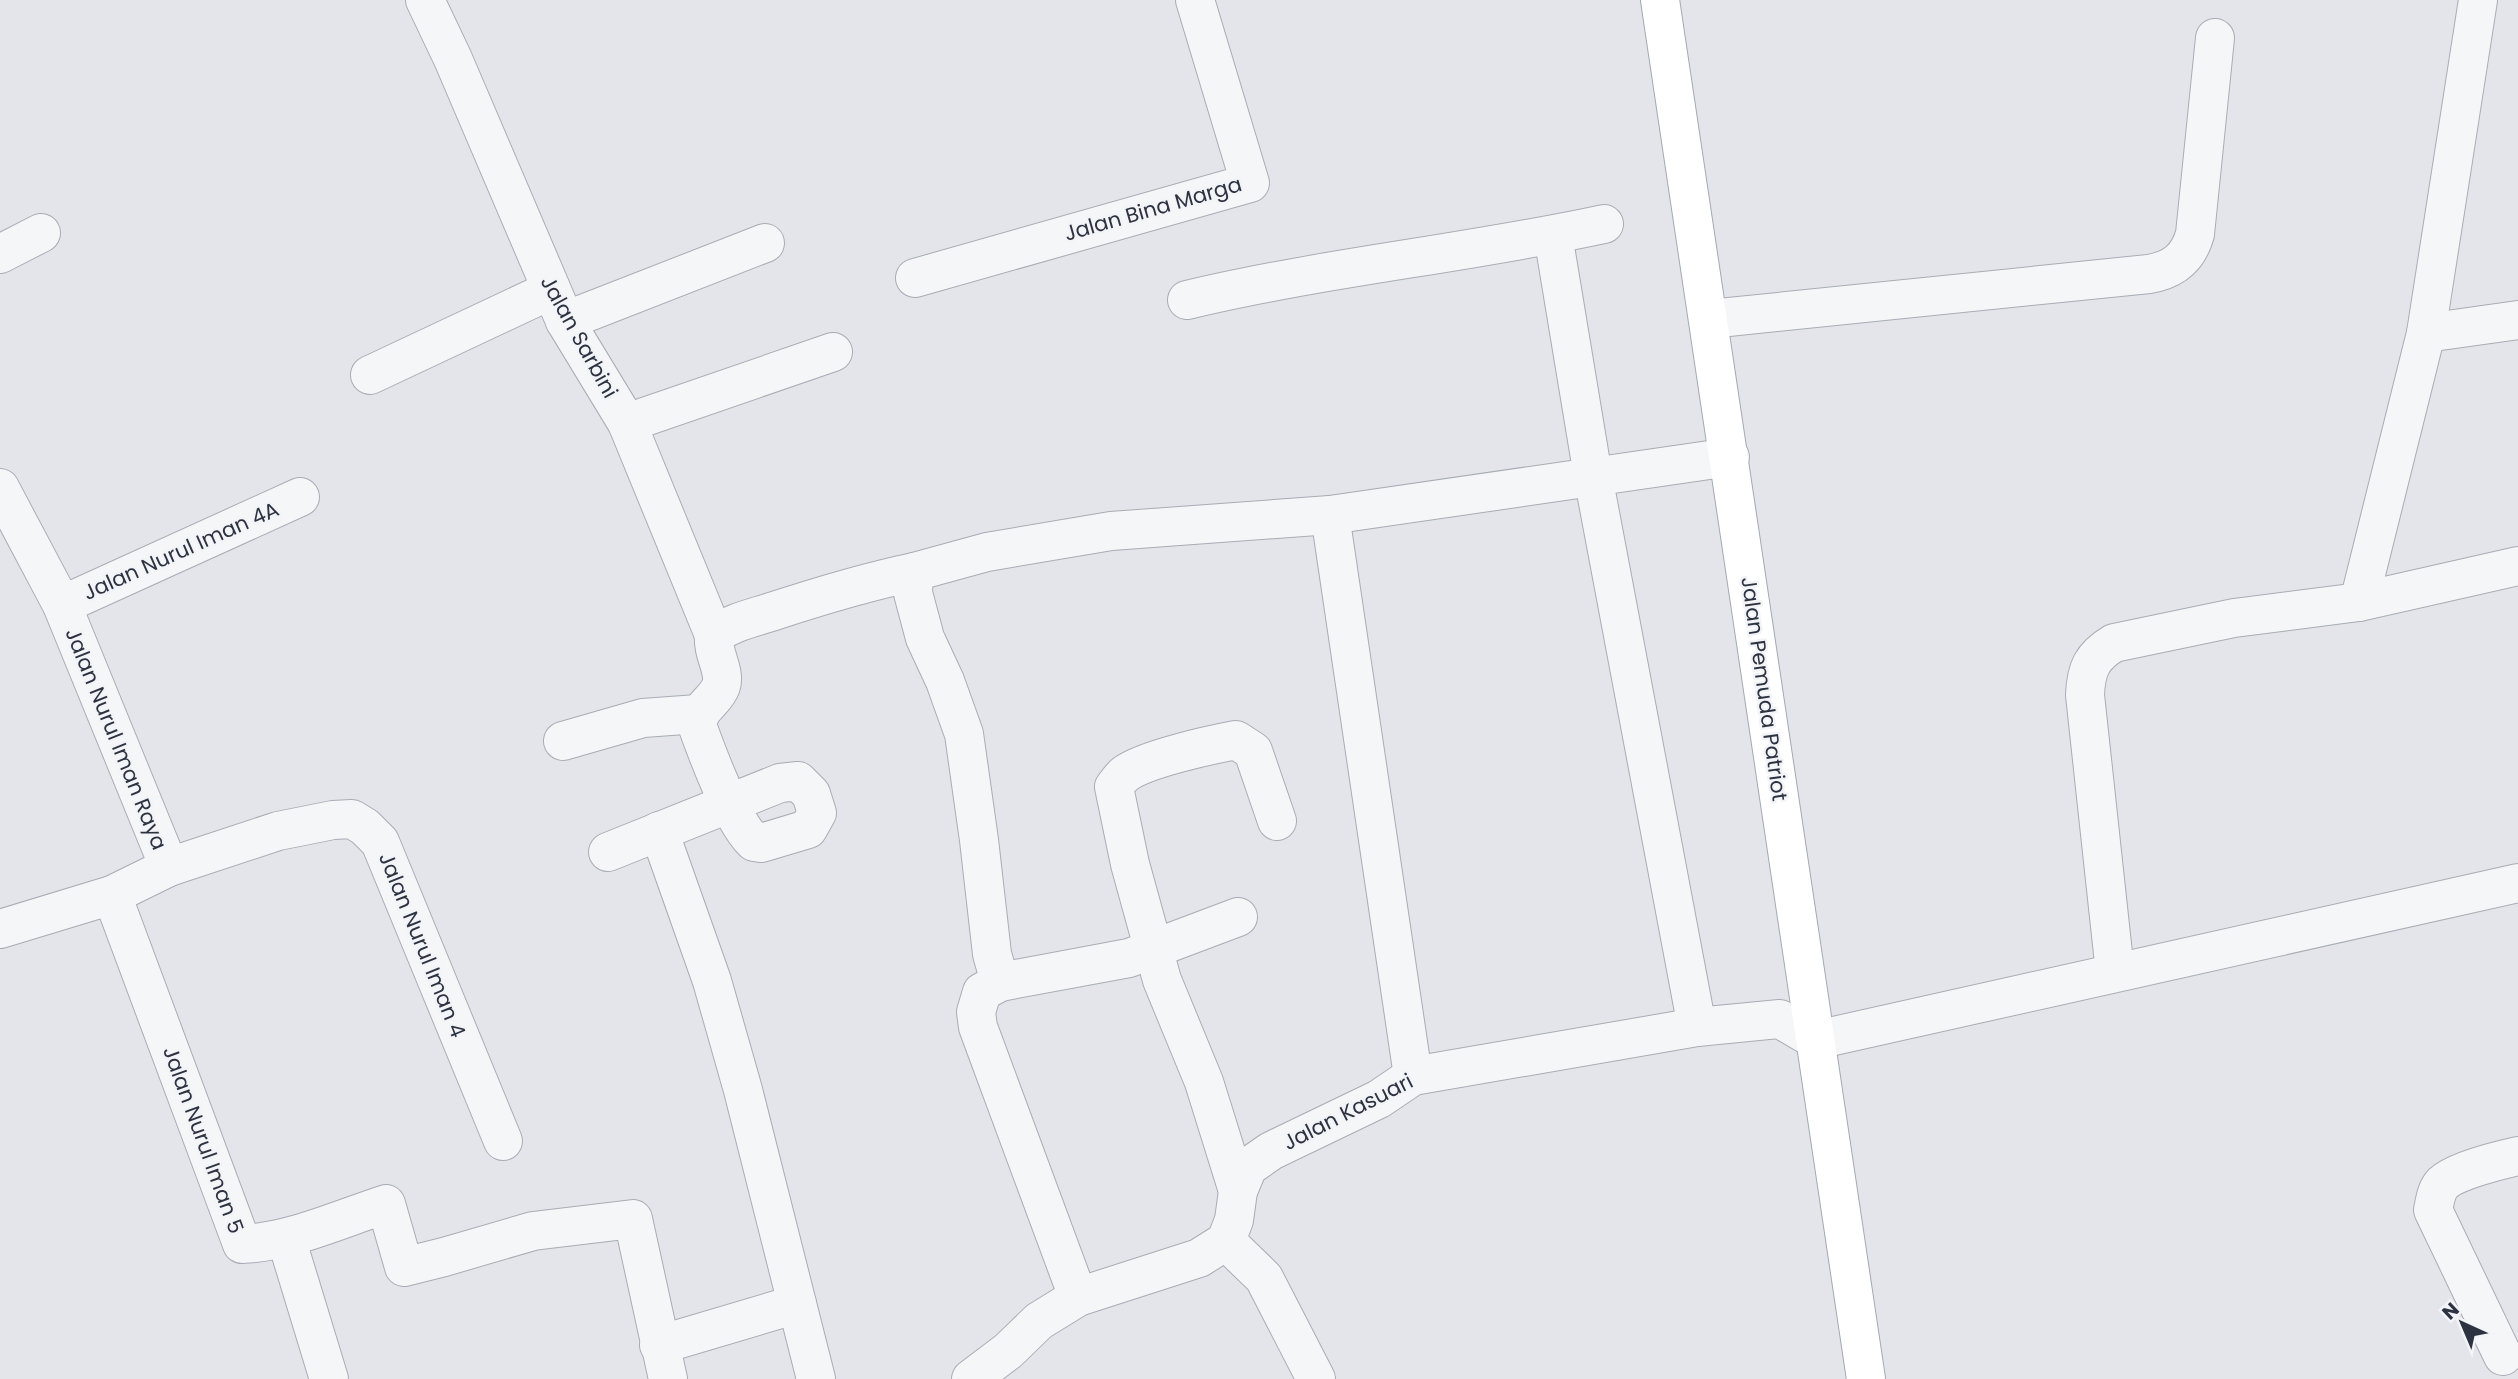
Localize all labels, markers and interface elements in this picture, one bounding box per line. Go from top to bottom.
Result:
street label: Jalan Bina Marga [1061,169,1245,248]
street label: Jalan Sarbini [534,270,625,403]
street label: Jalan Nurul Iman 4A [78,494,283,607]
street label: Jalan Pemuda Patriot [1734,575,1795,803]
street label: Jalan Nurul Iman Raya [59,624,174,854]
street label: Jalan Nurul Iman 4 [372,848,473,1042]
street label: Jalan Nurul Iman 5 [156,1042,251,1237]
street label: Jalan Kasuari [1278,1066,1418,1157]
north arrow [2427,1288,2497,1358]
text: N [2436,1296,2465,1326]

